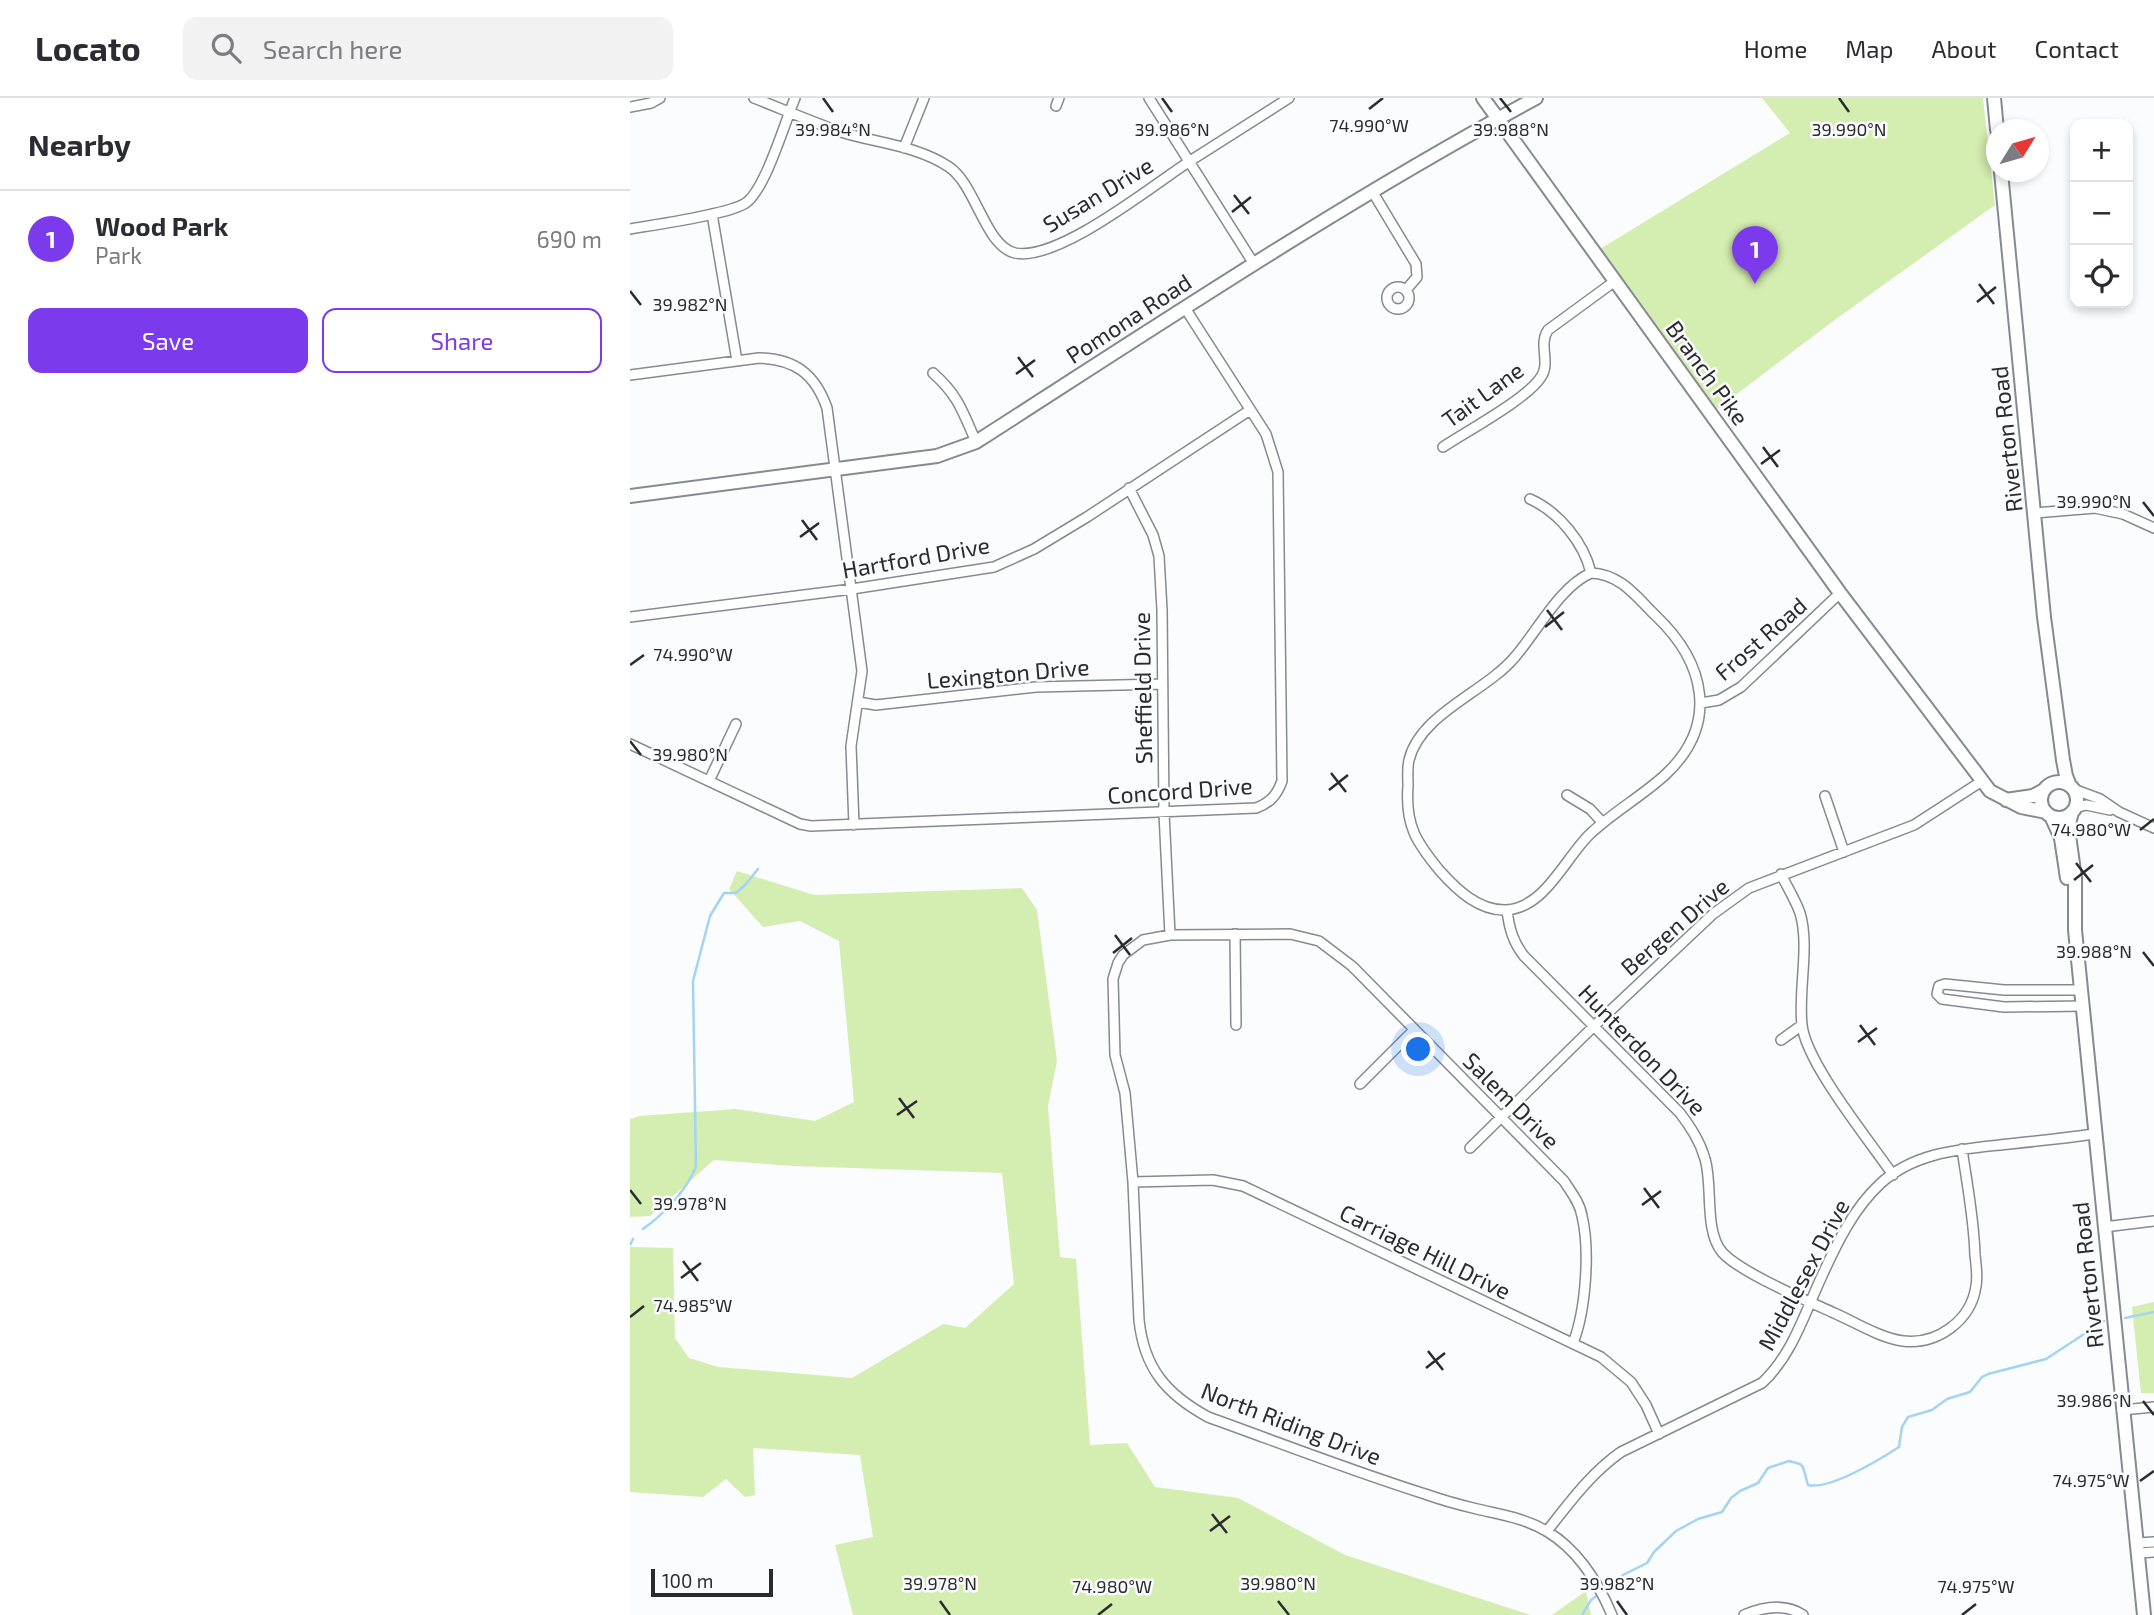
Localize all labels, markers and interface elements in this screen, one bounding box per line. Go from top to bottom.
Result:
search box [183,17,673,80]
text: Locato [35,28,141,68]
icon: search [207,29,245,67]
text: Search here [263,33,402,64]
text: Home [1744,34,1807,63]
text: Map [1845,34,1893,63]
text: About [1931,34,1997,63]
text: Contact [2035,34,2119,63]
text: 74.990°W [1329,114,1409,136]
text: 39.984°N [795,118,871,140]
text: 39.986°N [1134,118,1210,140]
text: 39.988°N [1473,118,1549,140]
text: 39.990°N [1811,118,1887,140]
north arrow [1986,119,2049,182]
map controls [2070,119,2133,308]
button: + [2070,119,2133,182]
text: Nearby [28,126,131,162]
street label: Susan Drive [1037,150,1158,238]
button: − [2070,182,2133,245]
text: Wood Park [95,210,228,241]
text: 1 [46,225,56,253]
text: 690 m [537,225,602,253]
pin: 1 [1732,226,1778,284]
text: Park [95,241,142,269]
button: locate [2070,245,2133,308]
street label: Pomona Road [1061,267,1196,369]
text: 39.982°N [653,293,728,315]
button: Save [28,308,308,373]
button: Share [322,308,602,373]
street label: Branch Pike [1661,315,1755,430]
street label: Tait Lane [1436,355,1529,433]
street label: Riverton Road [1984,365,2028,514]
text: 39.990°N [2056,490,2132,512]
street label: Hartford Drive [840,530,992,584]
street label: Frost Road [1709,591,1812,686]
street label: Sheffield Drive [1127,612,1157,764]
text: 74.990°W [653,643,733,665]
street label: Lexington Drive [925,652,1090,694]
text: 39.980°N [652,743,728,765]
street label: Concord Drive [1106,771,1254,809]
text: 74.980°W [2051,818,2131,840]
street label: Bergen Drive [1615,872,1734,981]
text: 39.988°N [2056,940,2132,962]
street label: Hunterdon Drive [1573,978,1712,1121]
your location [1401,1032,1435,1066]
street label: Salem Drive [1458,1046,1566,1154]
text: 39.978°N [653,1192,727,1214]
street label: Middlesex Drive [1751,1194,1855,1355]
street label: Carriage Hill Drive [1335,1198,1515,1305]
street label: Riverton Road [2065,1201,2109,1350]
text: 74.985°W [654,1294,732,1316]
street label: North Riding Drive [1197,1376,1385,1470]
text: 39.986°N [2056,1389,2132,1411]
text: 74.975°W [2052,1469,2130,1491]
scale bar [651,1566,774,1598]
text: 100 m [662,1569,713,1592]
text: 39.978°N [903,1572,977,1594]
text: 39.980°N [1240,1572,1316,1594]
text: 39.982°N [1580,1572,1655,1594]
text: 74.980°W [1072,1575,1152,1597]
text: 74.975°W [1937,1575,2015,1597]

